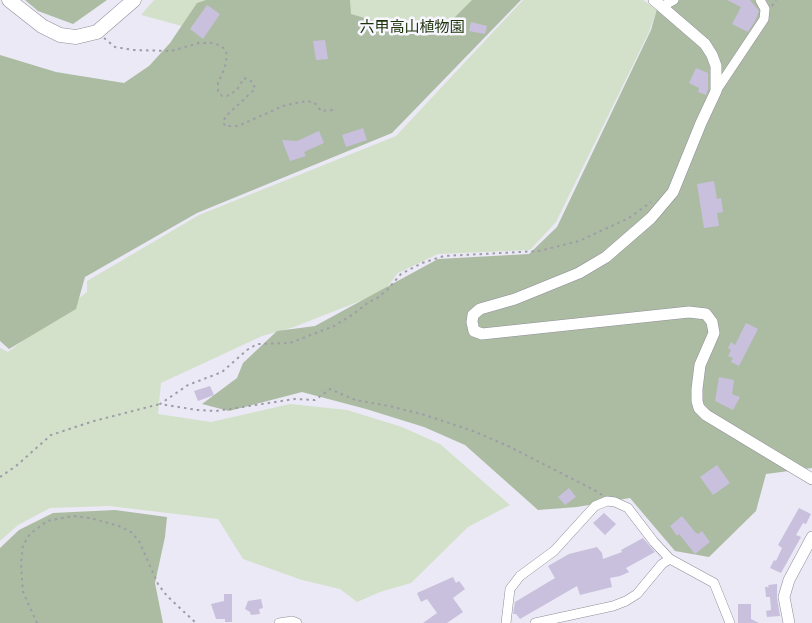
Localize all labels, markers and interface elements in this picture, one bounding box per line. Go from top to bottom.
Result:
park label: 六甲高山植物園 [360,19,464,37]

